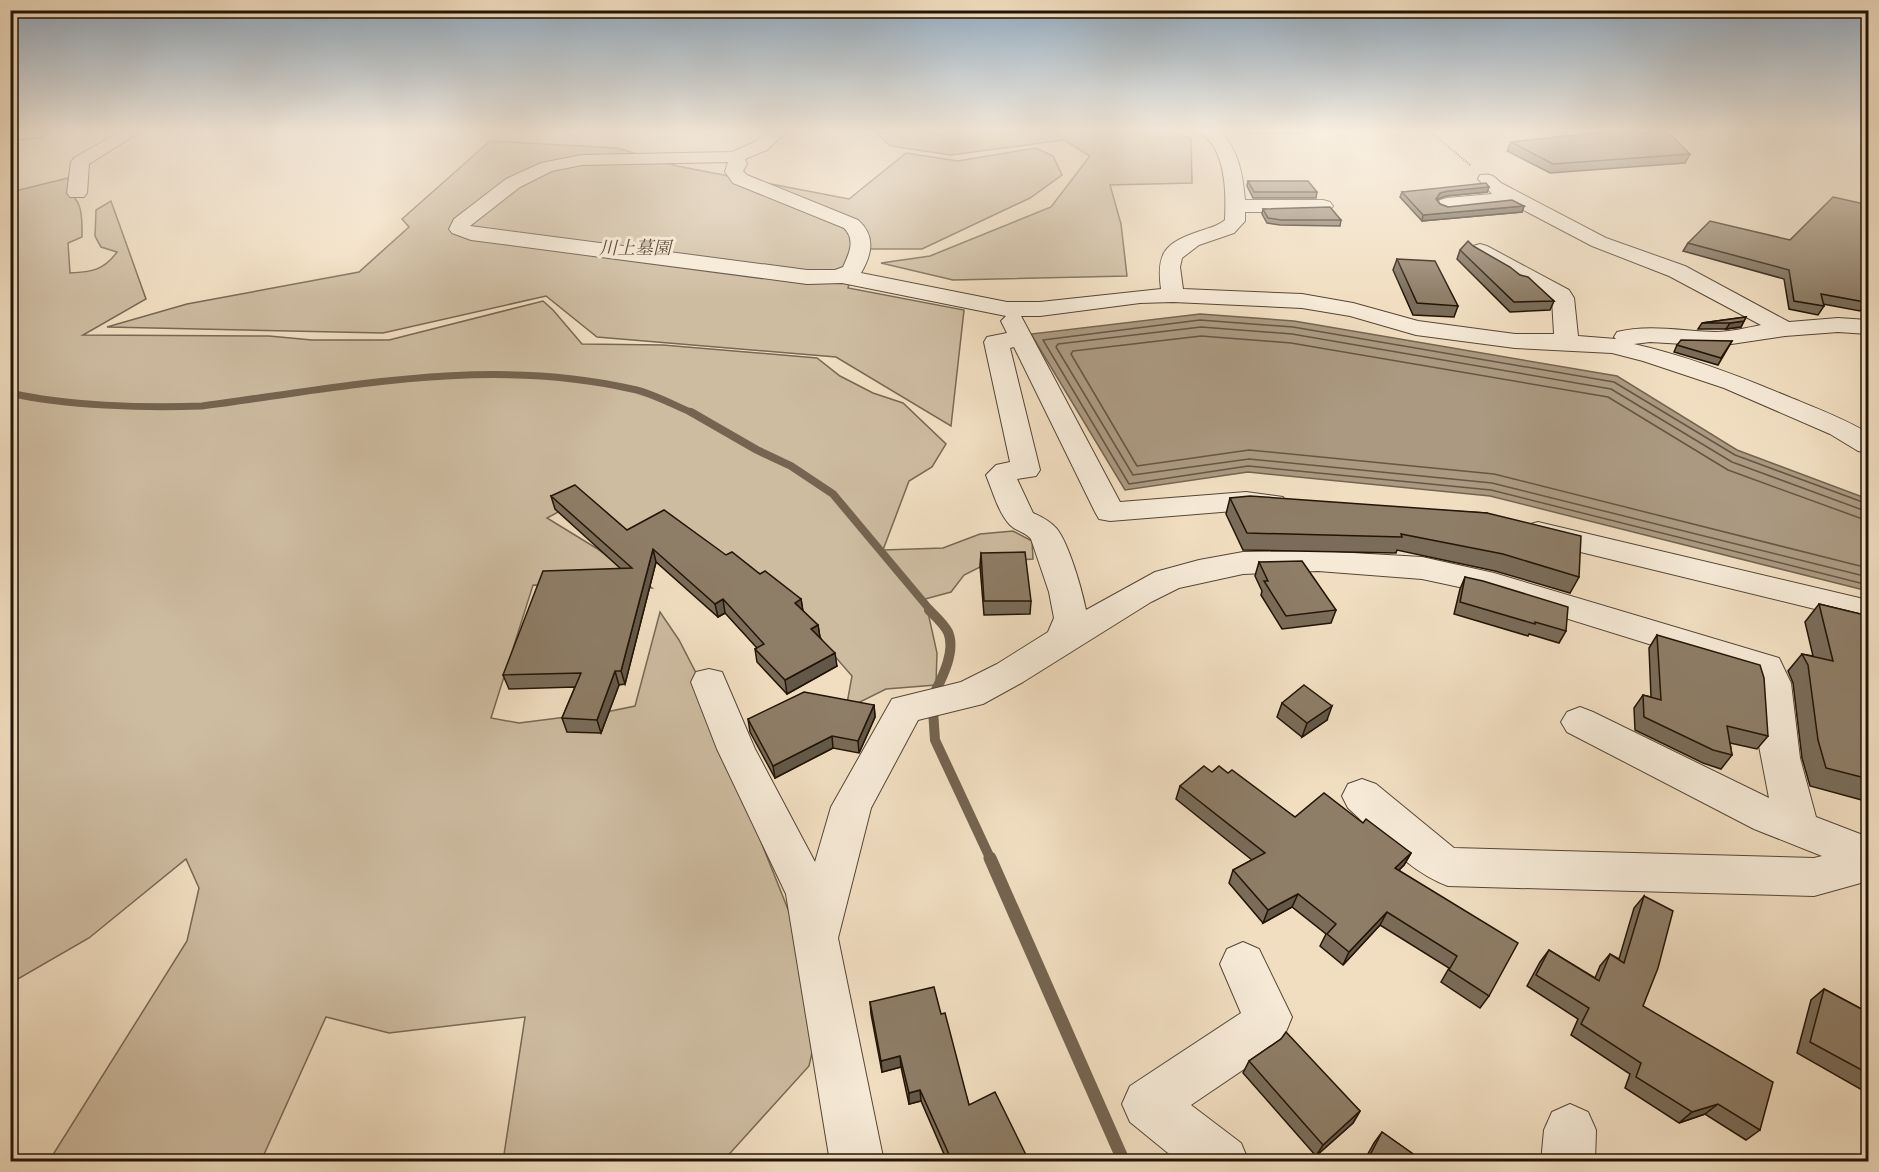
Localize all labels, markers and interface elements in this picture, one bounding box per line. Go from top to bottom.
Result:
park label: 川上墓園 [599,234,674,261]

